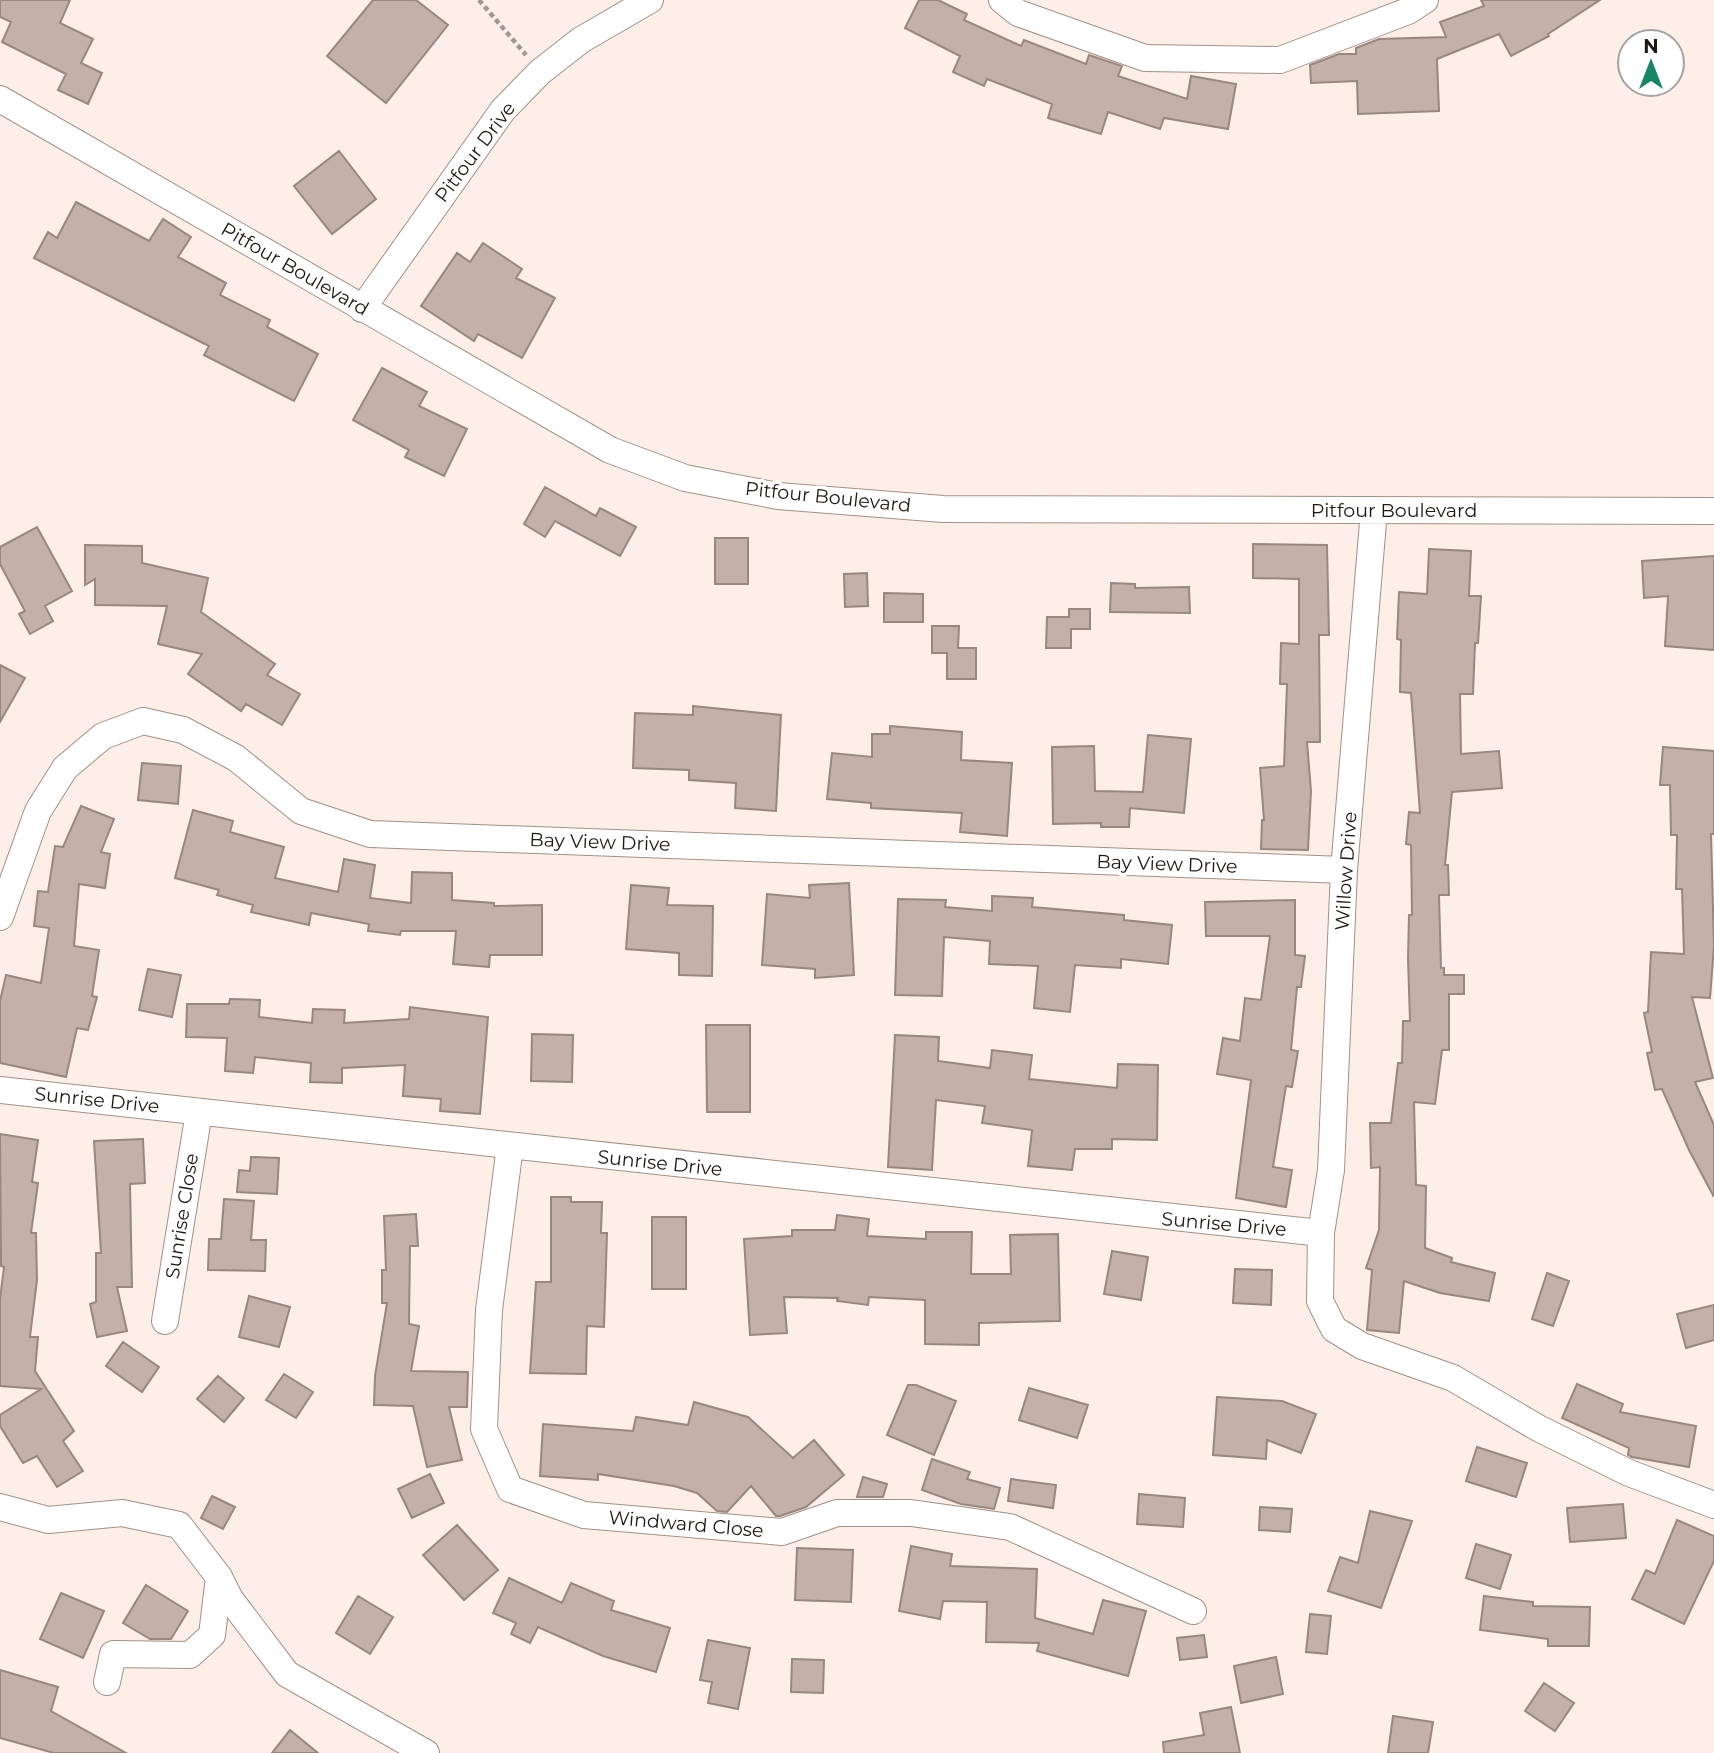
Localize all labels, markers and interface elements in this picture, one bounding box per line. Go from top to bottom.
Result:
north arrow [1616,28,1686,98]
text: N [1643,35,1659,58]
street label: Pitfour Drive [430,97,520,207]
street label: Pitfour Boulevard [217,217,373,321]
street label: Pitfour Boulevard [744,477,912,517]
street label: Pitfour Boulevard [1311,499,1477,522]
street label: Willow Drive [1330,811,1362,931]
street label: Bay View Drive [529,828,671,856]
street label: Bay View Drive [1096,850,1238,878]
street label: Sunrise Drive [33,1082,161,1118]
street label: Sunrise Drive [596,1145,724,1181]
street label: Sunrise Close [161,1152,203,1280]
street label: Sunrise Drive [1161,1207,1287,1241]
street label: Windward Close [607,1506,765,1542]

